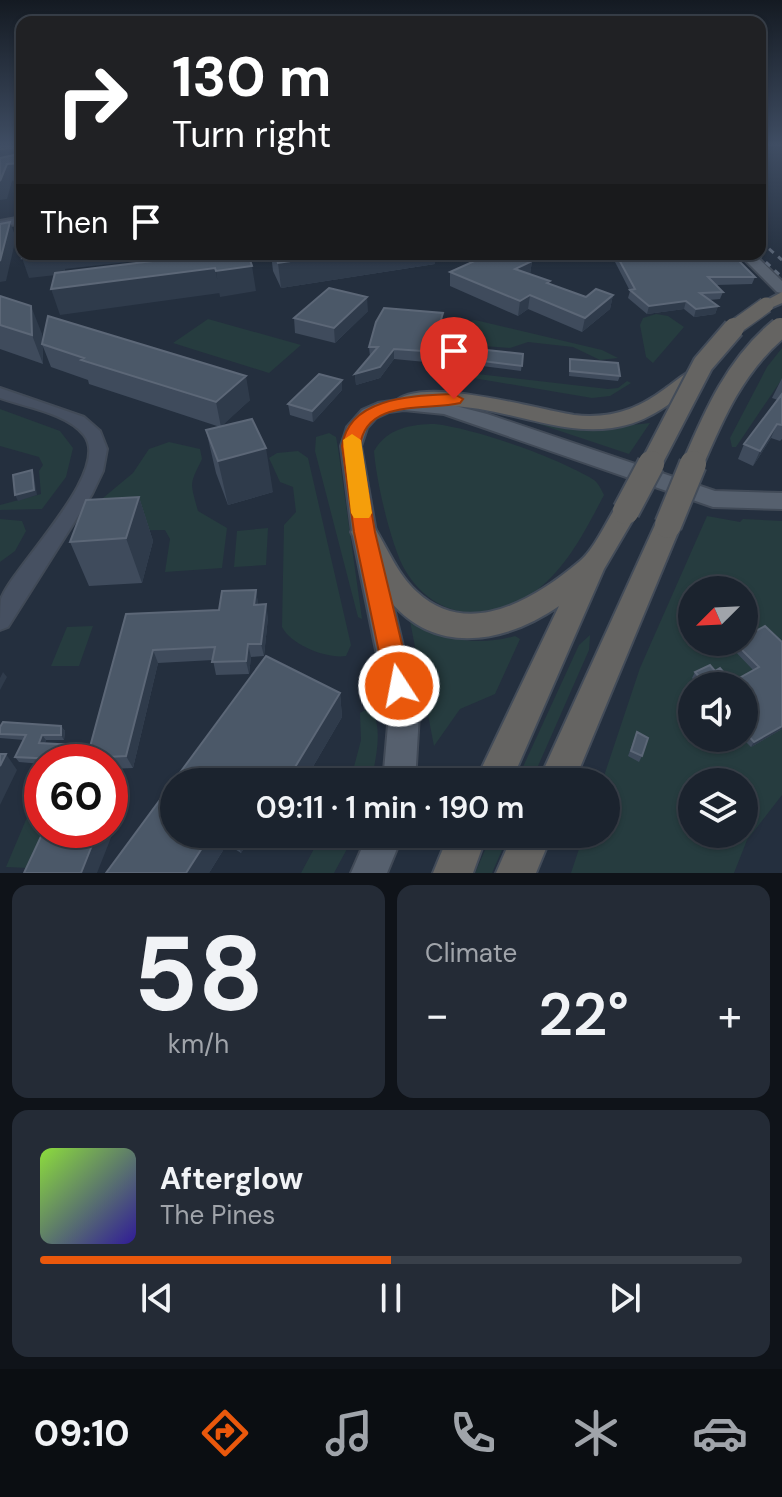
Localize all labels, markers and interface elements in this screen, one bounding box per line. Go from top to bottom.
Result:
text: 130 m [172,40,331,113]
icon: right [40,48,144,152]
text: Turn right [172,111,331,158]
icon: arrive [124,200,168,244]
text: Then [40,203,108,242]
pin [420,317,488,399]
icon: arrive [432,329,476,373]
north arrow [678,576,758,656]
map controls [678,576,758,848]
position arrow [357,644,441,728]
button: sound [678,672,758,752]
speed limit sign: 60 [24,744,128,848]
button: layers [678,768,758,848]
text: 09:11 · 1 min · 190 m [256,788,524,827]
text: 58 [133,907,264,1042]
text: Climate [425,936,517,970]
text: 22° [538,975,629,1054]
text: − [425,986,449,1044]
text: + [718,986,742,1044]
text: km/h [168,1027,229,1061]
text: Afterglow [160,1159,303,1198]
text: The Pines [160,1198,275,1232]
icon: previous [135,1276,179,1320]
icon: pause [369,1276,413,1320]
icon: next [603,1276,647,1320]
icon: directions [197,1405,253,1461]
icon: music [321,1405,377,1461]
icon: phone [445,1405,501,1461]
icon: climate [568,1405,624,1461]
icon: car [692,1405,748,1461]
text: 09:10 [34,1410,130,1457]

